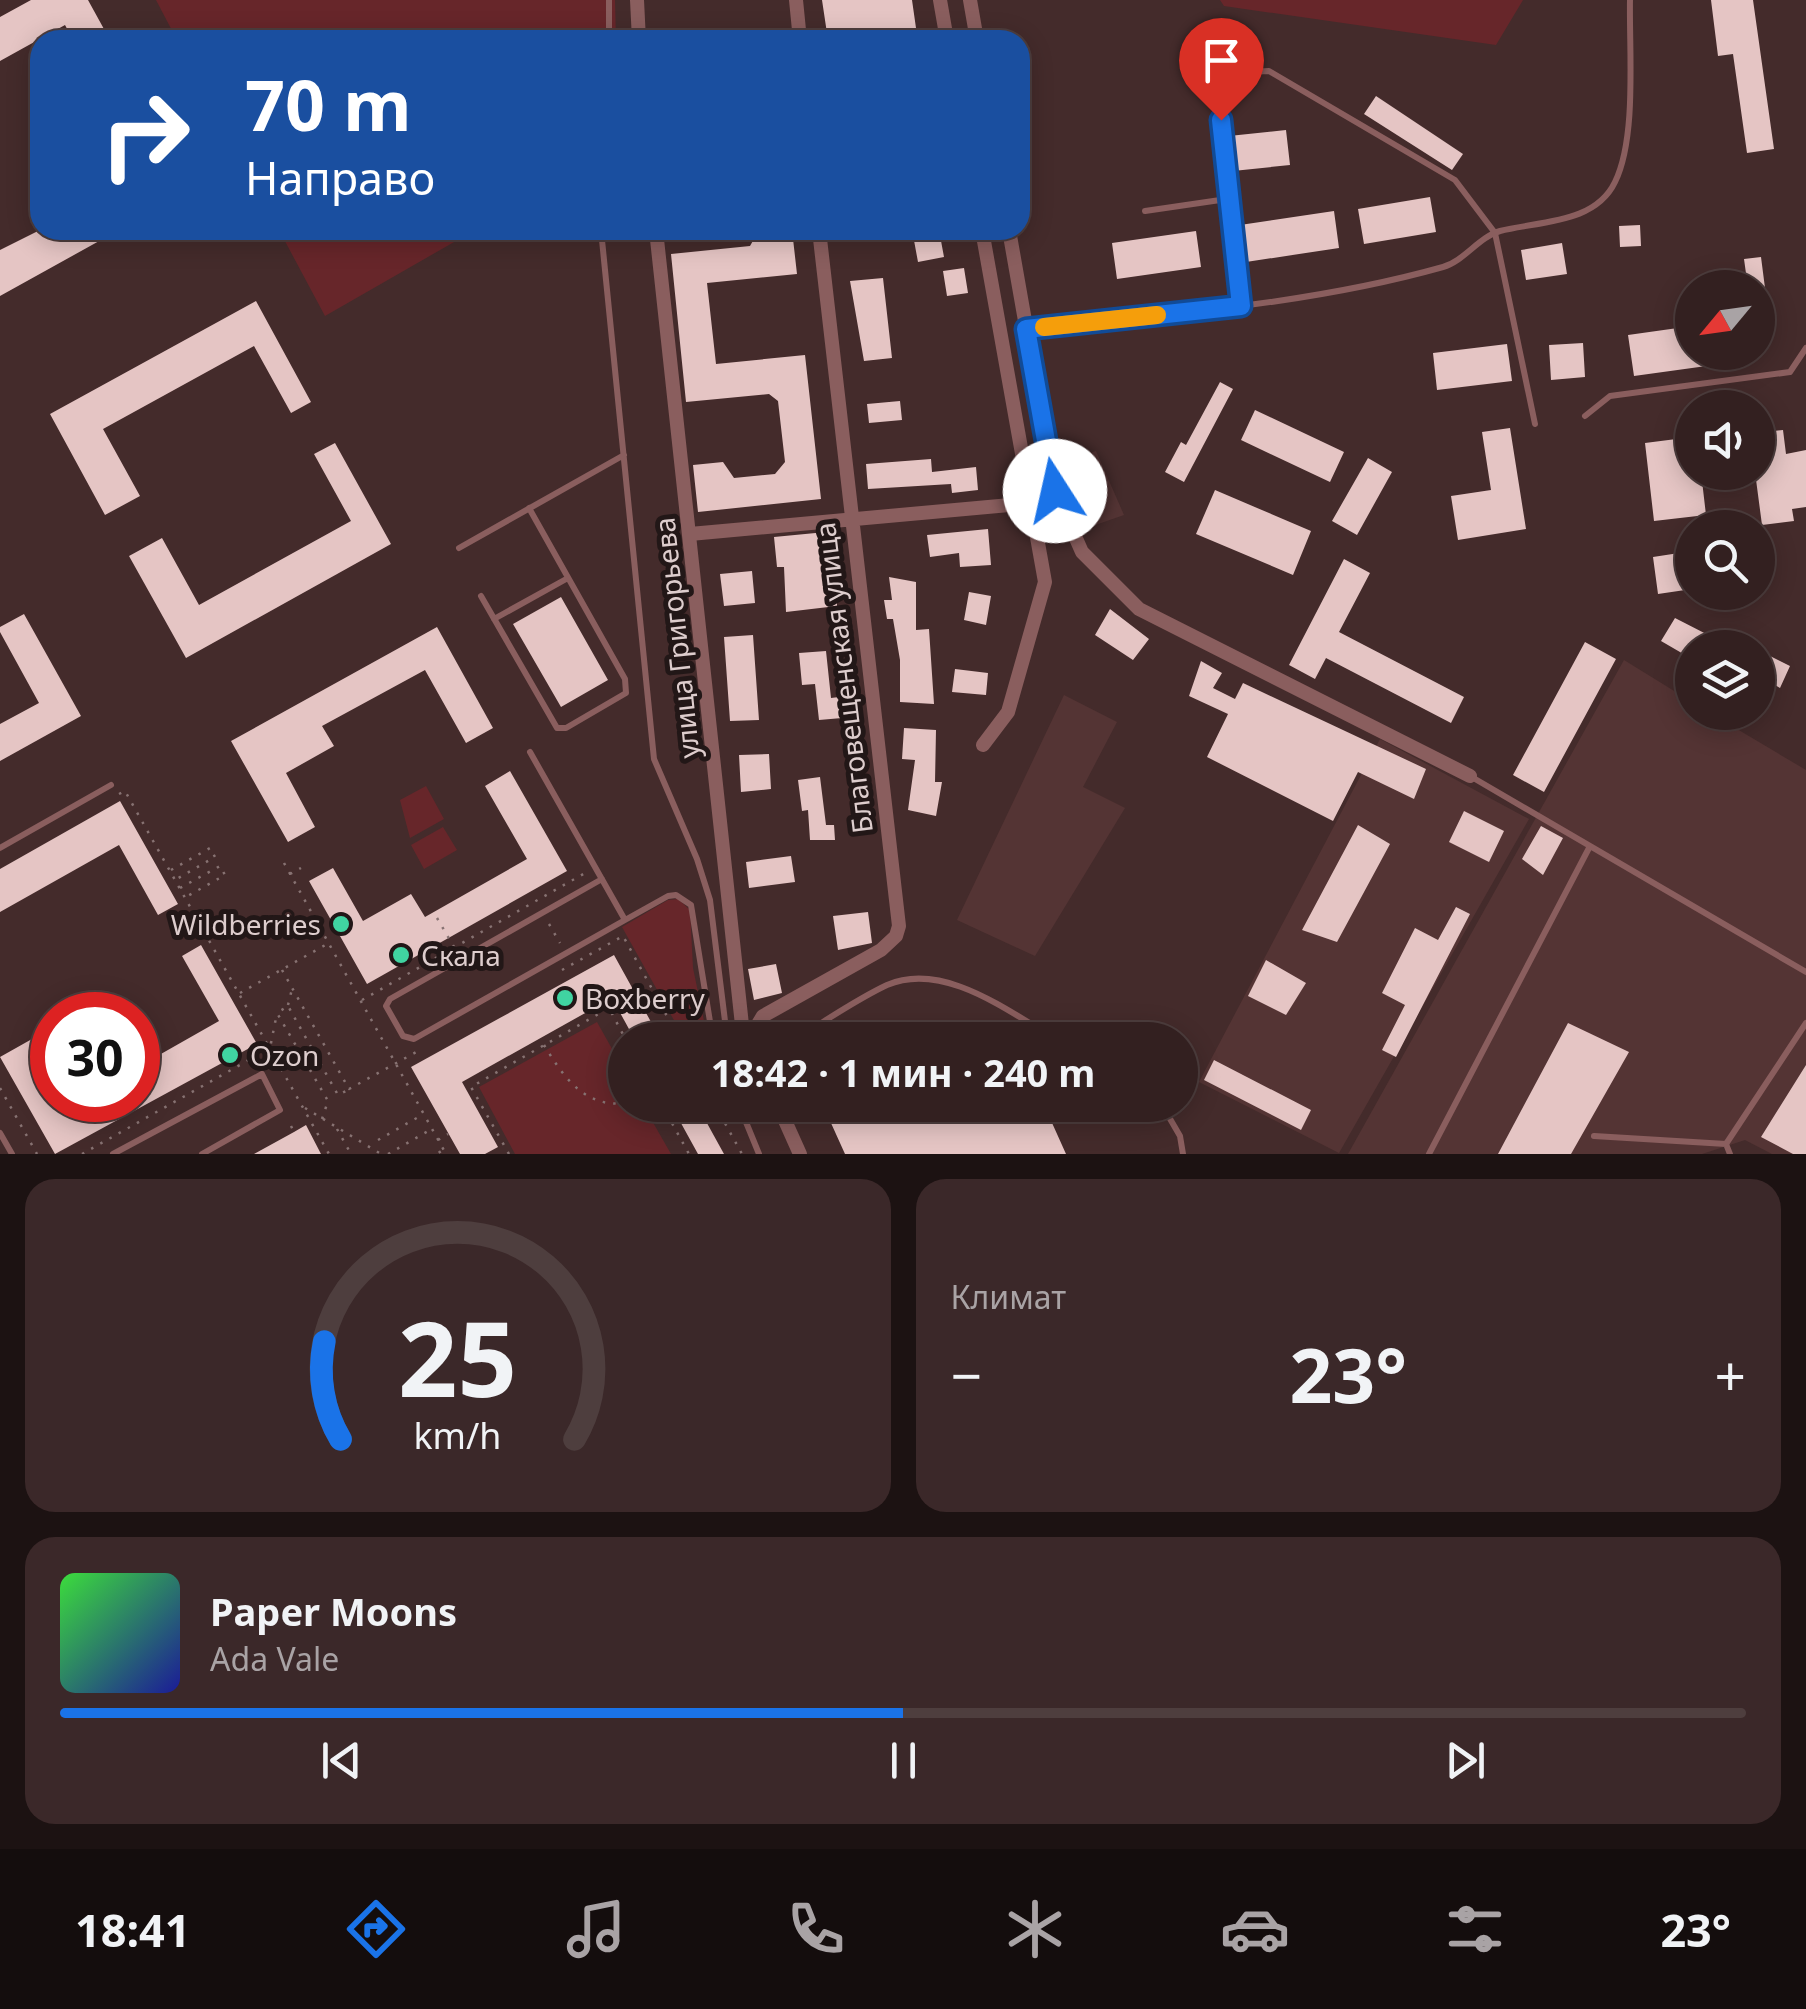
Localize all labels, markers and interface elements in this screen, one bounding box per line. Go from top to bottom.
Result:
pin [1179,18,1264,121]
icon: arrive [1194,33,1249,88]
text: 70 m [245,56,412,152]
icon: right [80,70,210,200]
text: Направо [245,147,435,208]
north arrow [1675,270,1775,370]
map controls [1675,270,1775,730]
button: sound [1675,390,1775,490]
position arrow [1003,439,1107,543]
button: search [1675,510,1775,610]
street label: улица Григорьева [644,516,708,760]
street label: Благовещенская улица [805,520,881,836]
button: layers [1675,630,1775,730]
place label: Wildberries [171,905,321,943]
marker: Wildberries [330,913,352,935]
place label: Скала [421,936,501,974]
marker: Скала [390,944,412,966]
place label: Boxberry [585,979,706,1017]
marker: Boxberry [554,987,576,1009]
speed limit sign: 30 [30,992,160,1122]
place label: Ozon [250,1036,319,1074]
marker: Ozon [219,1044,241,1066]
text: 18:42 · 1 мин · 240 m [711,1046,1095,1098]
text: Климат [951,1275,1066,1318]
text: 25 [398,1286,517,1427]
text: 23° [1289,1323,1407,1425]
text: − [951,1337,982,1412]
text: + [1715,1337,1746,1412]
text: km/h [414,1411,502,1459]
text: Paper Moons [210,1585,457,1637]
text: Ada Vale [210,1637,339,1680]
icon: previous [314,1733,369,1788]
icon: pause [876,1733,931,1788]
icon: next [1438,1733,1493,1788]
icon: directions [341,1894,411,1964]
icon: music [561,1894,631,1964]
icon: phone [781,1894,851,1964]
icon: climate [1000,1894,1070,1964]
icon: car [1220,1894,1290,1964]
icon: filters [1440,1894,1510,1964]
text: 18:41 [75,1899,191,1960]
text: 23° [1660,1899,1731,1960]

